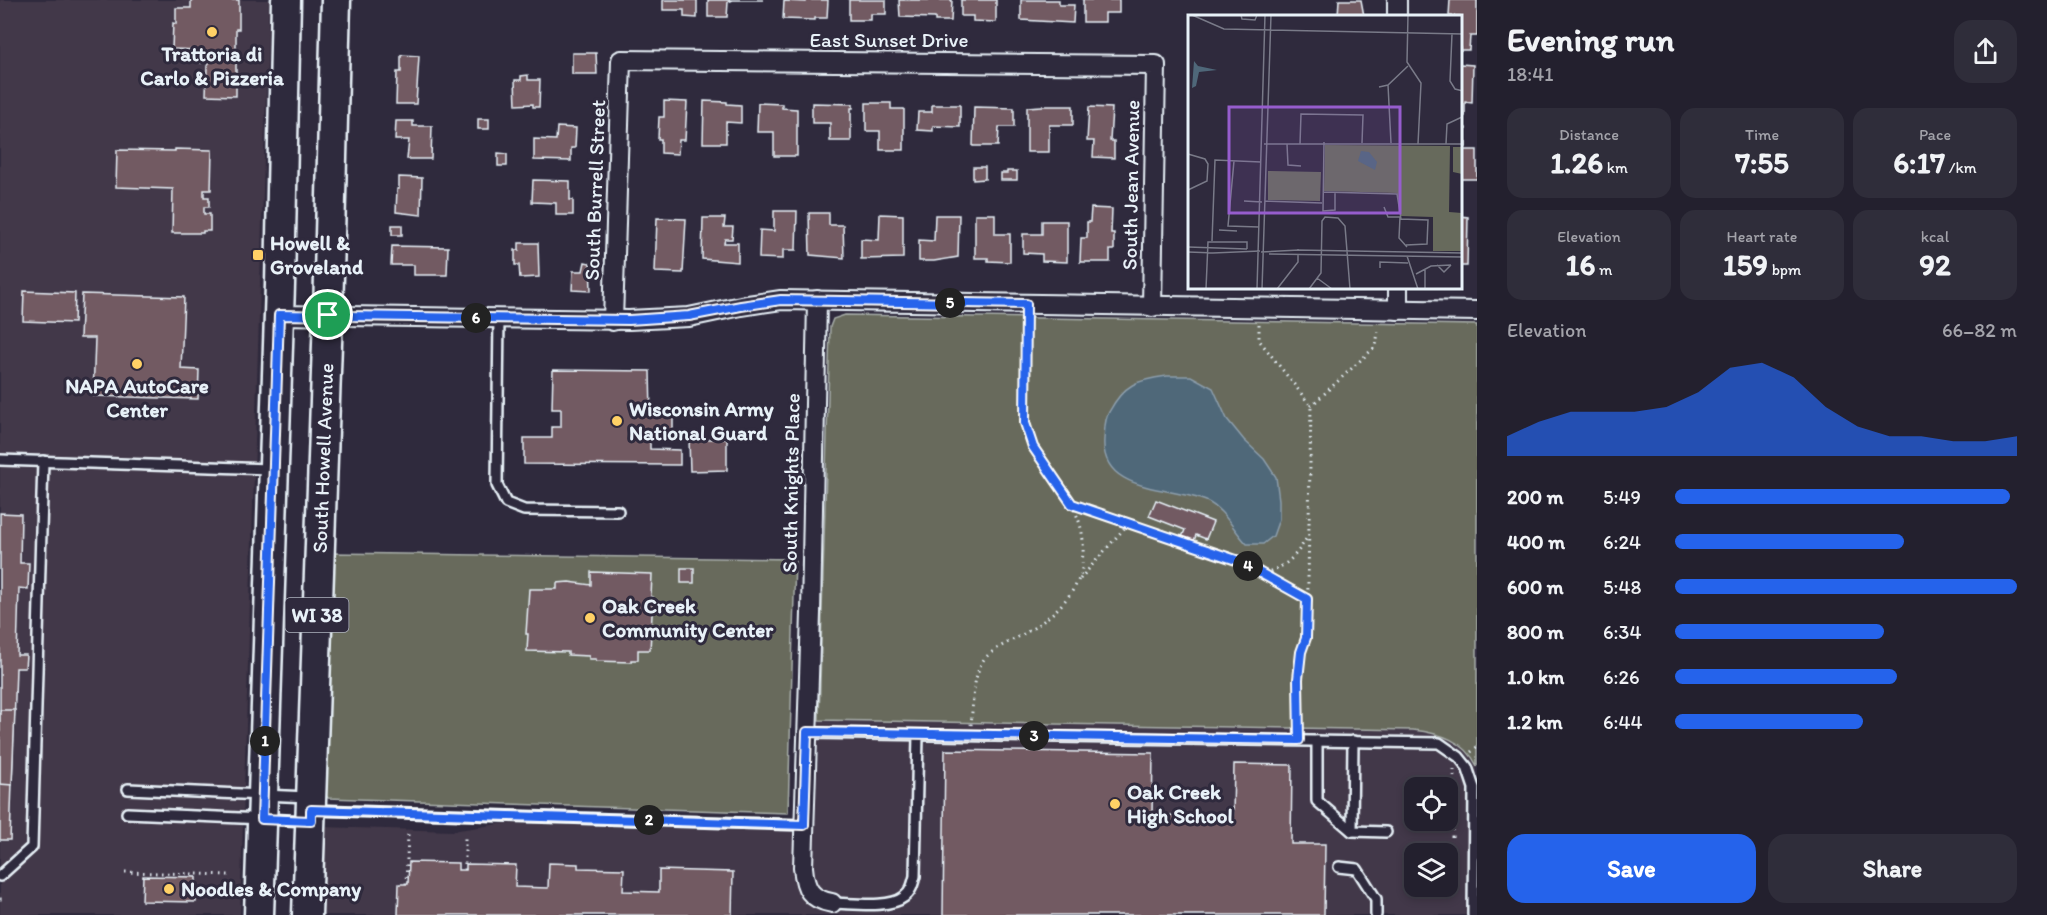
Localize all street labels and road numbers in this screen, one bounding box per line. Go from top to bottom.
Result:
street label: East Sunset Drive [810,27,969,52]
street label: South Burrell Street [579,99,610,281]
street label: South Jean Avenue [1117,100,1144,270]
street label: South Howell Avenue [307,363,338,553]
street label: South Knights Place [776,393,805,573]
road number: WI 38 [286,598,348,632]

